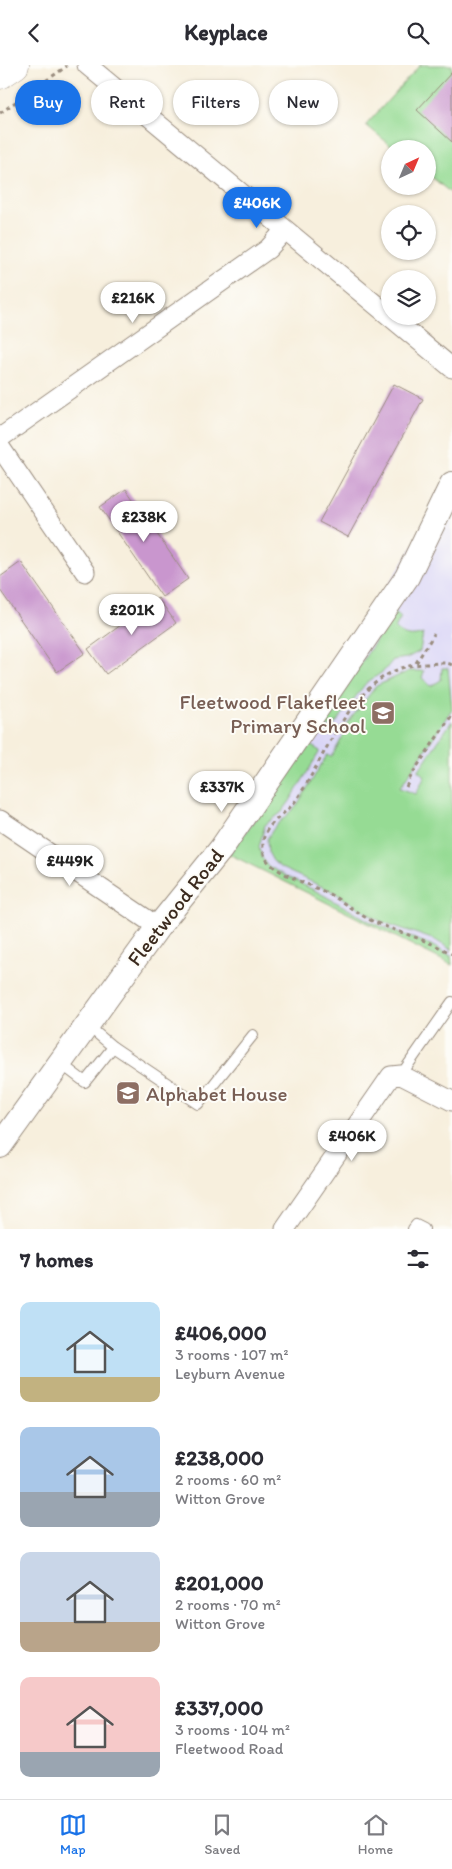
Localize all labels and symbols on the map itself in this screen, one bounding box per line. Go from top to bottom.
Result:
north arrow [381,140,436,195]
pin: £406K [222,186,292,229]
pin: £216K [98,281,168,324]
pin: £238K [109,501,179,543]
pin: £201K [97,593,167,636]
place label: Fleetwood Flakefleet Primary School [180,689,366,738]
school or university icon: Fleetwood Flakefleet Primary School [370,700,396,726]
pin: £337K [187,771,257,813]
street label: Fleetwood Road [121,843,229,971]
pin: £449K [35,845,105,887]
school or university icon: Alphabet House [115,1080,141,1106]
place label: Alphabet House [146,1081,288,1106]
pin: £406K [317,1119,387,1162]

